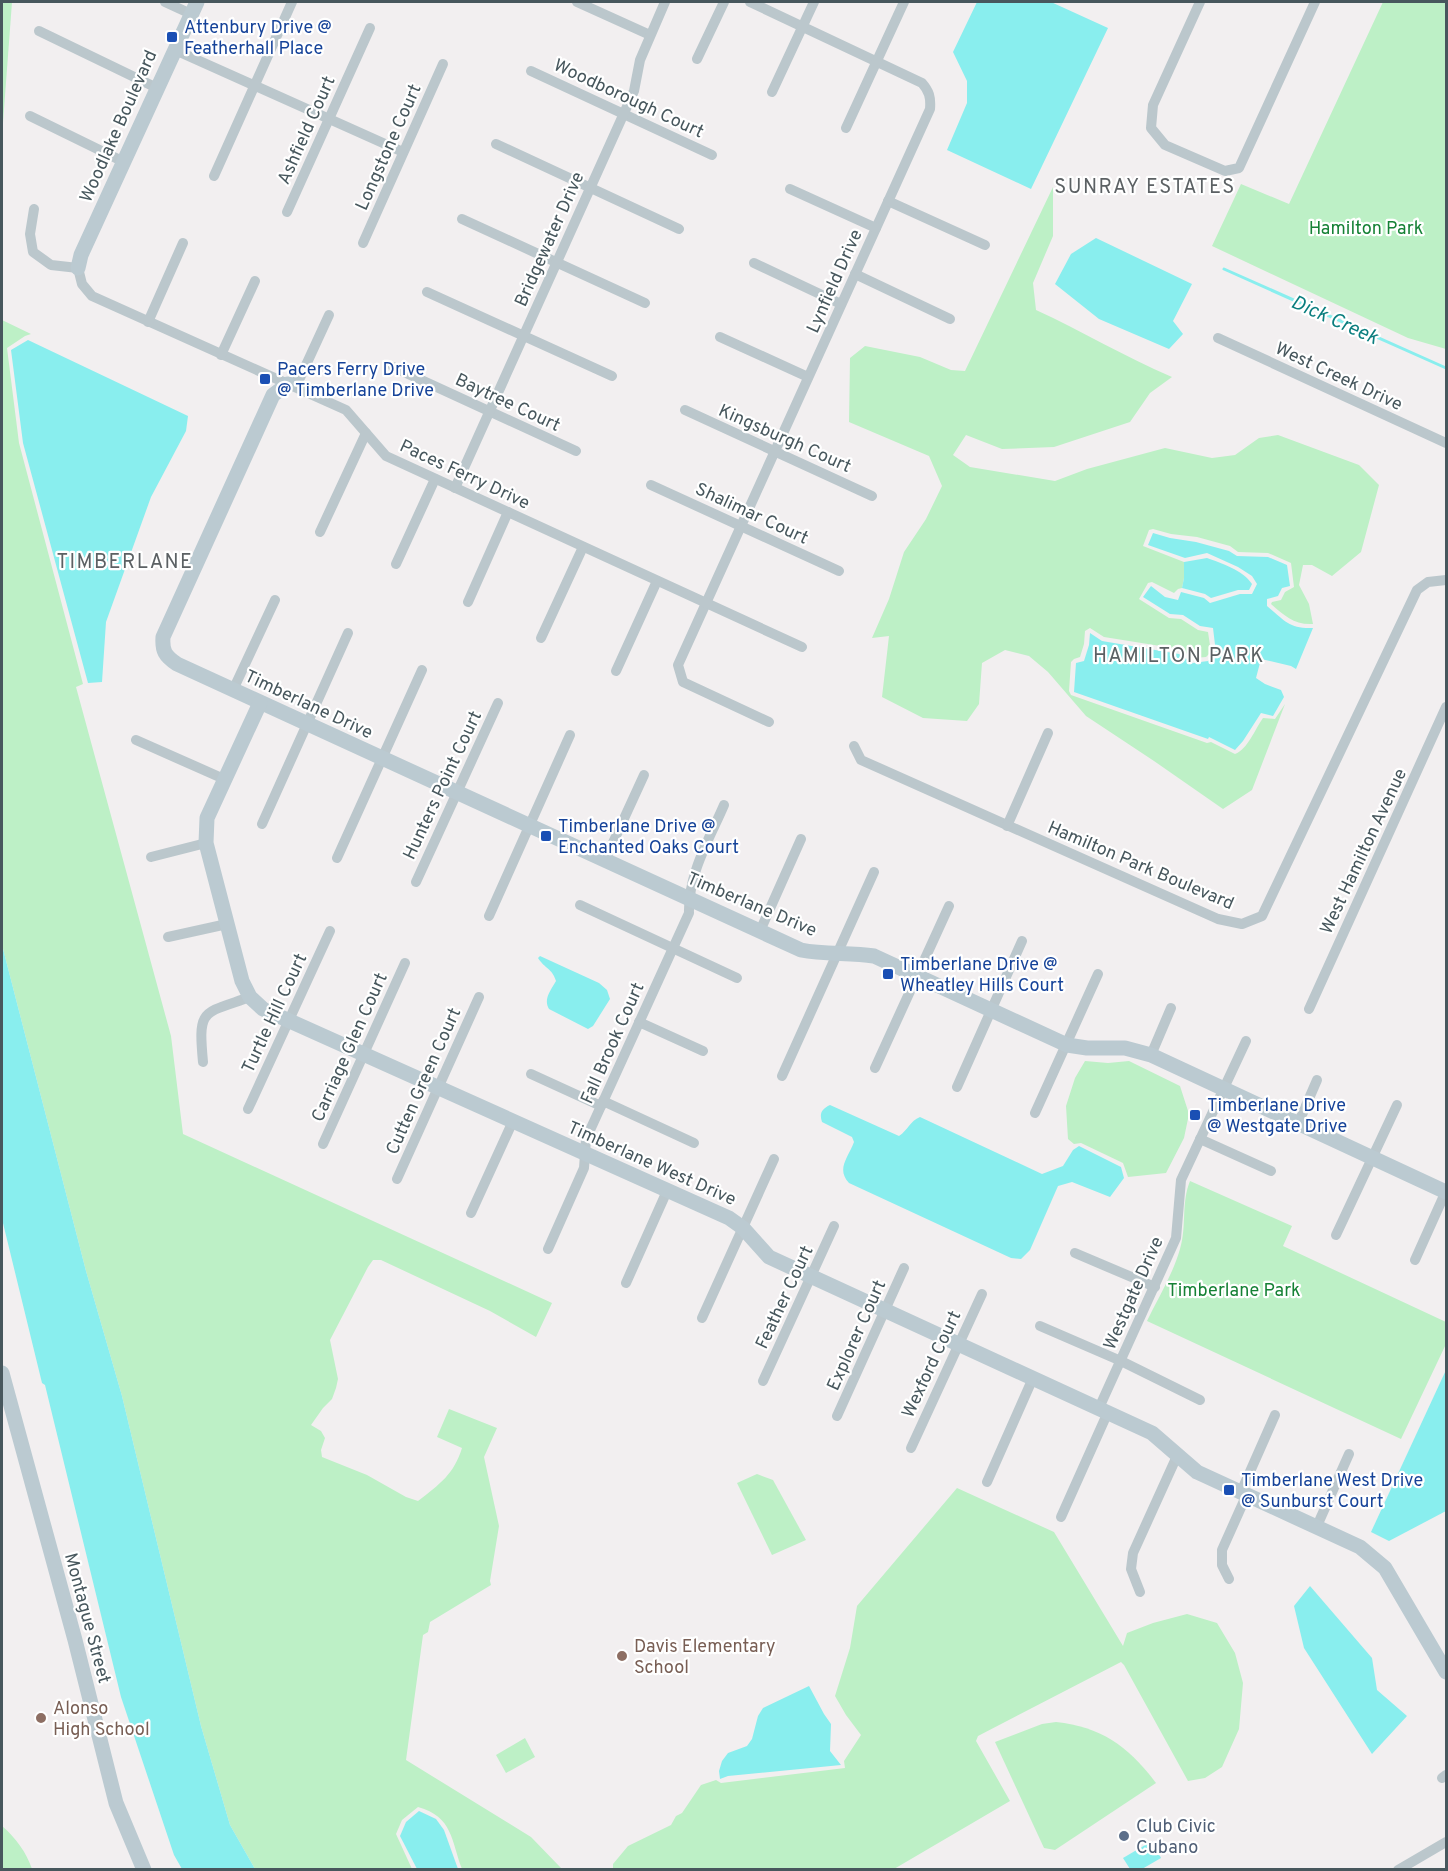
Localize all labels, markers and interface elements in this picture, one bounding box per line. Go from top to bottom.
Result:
place label: Attenbury Drive @ Featherhall Place [184,17,332,61]
marker: Attenbury Drive @ Featherhall Place [165,30,179,44]
street label: Woodlake Boulevard [75,47,163,206]
street label: Woodborough Court [550,54,707,144]
street label: Ashfield Court [273,73,341,188]
street label: Longstone Court [351,81,428,214]
street label: Bridgewater Drive [510,169,590,311]
district label: SUNRAY ESTATES [1054,175,1236,201]
park label: Hamilton Park [1309,218,1423,241]
street label: Lynfield Drive [802,226,868,337]
water label: Dick Creek [1287,290,1383,352]
street label: West Creek Drive [1271,338,1406,417]
place label: Pacers Ferry Drive @ Timberlane Drive [277,359,434,403]
street label: Baytree Court [451,369,564,438]
marker: Pacers Ferry Drive @ Timberlane Drive [258,372,272,386]
street label: Kingsburgh Court [714,400,854,479]
street label: Paces Ferry Drive [396,435,533,516]
street label: Shalimar Court [691,478,812,551]
district label: TIMBERLANE [56,550,194,576]
district label: HAMILTON PARK [1093,644,1265,670]
street label: Timberlane Drive [241,666,376,745]
street label: Hunters Point Court [399,707,488,864]
street label: West Hamilton Avenue [1316,765,1413,938]
place label: Timberlane Drive @ Enchanted Oaks Court [558,816,739,860]
street label: Hamilton Park Boulevard [1044,817,1237,916]
marker: Timberlane Drive @ Enchanted Oaks Court [539,829,553,843]
street label: Timberlane Drive [683,868,820,943]
street label: Turtle Hill Court [238,950,313,1077]
place label: Timberlane Drive @ Wheatley Hills Court [900,954,1064,998]
marker: Timberlane Drive @ Wheatley Hills Court [881,967,895,981]
street label: Carriage Glen Court [307,969,394,1126]
street label: Fall Brook Court [576,979,650,1108]
street label: Cutten Green Court [382,1005,467,1159]
place label: Timberlane Drive @ Westgate Drive [1207,1095,1347,1139]
marker: Timberlane Drive @ Westgate Drive [1188,1108,1202,1122]
street label: Timberlane West Drive [564,1117,739,1212]
street label: Westgate Drive [1099,1233,1170,1354]
street label: Feather Court [751,1242,819,1353]
street label: Explorer Court [823,1277,892,1395]
park label: Timberlane Park [1167,1280,1301,1303]
street label: Wexford Court [898,1307,967,1422]
place label: Timberlane West Drive @ Sunburst Court [1241,1470,1423,1514]
marker: Timberlane West Drive @ Sunburst Court [1222,1483,1236,1497]
street label: Montague Street [58,1551,115,1686]
place label: Davis Elementary School [634,1636,775,1680]
marker: Davis Elementary School [615,1649,629,1663]
place label: Alonso High School [53,1698,150,1742]
marker: Alonso High School [34,1711,48,1725]
place label: Club Civic Cubano [1136,1816,1216,1860]
marker: Club Civic Cubano [1117,1829,1131,1843]

